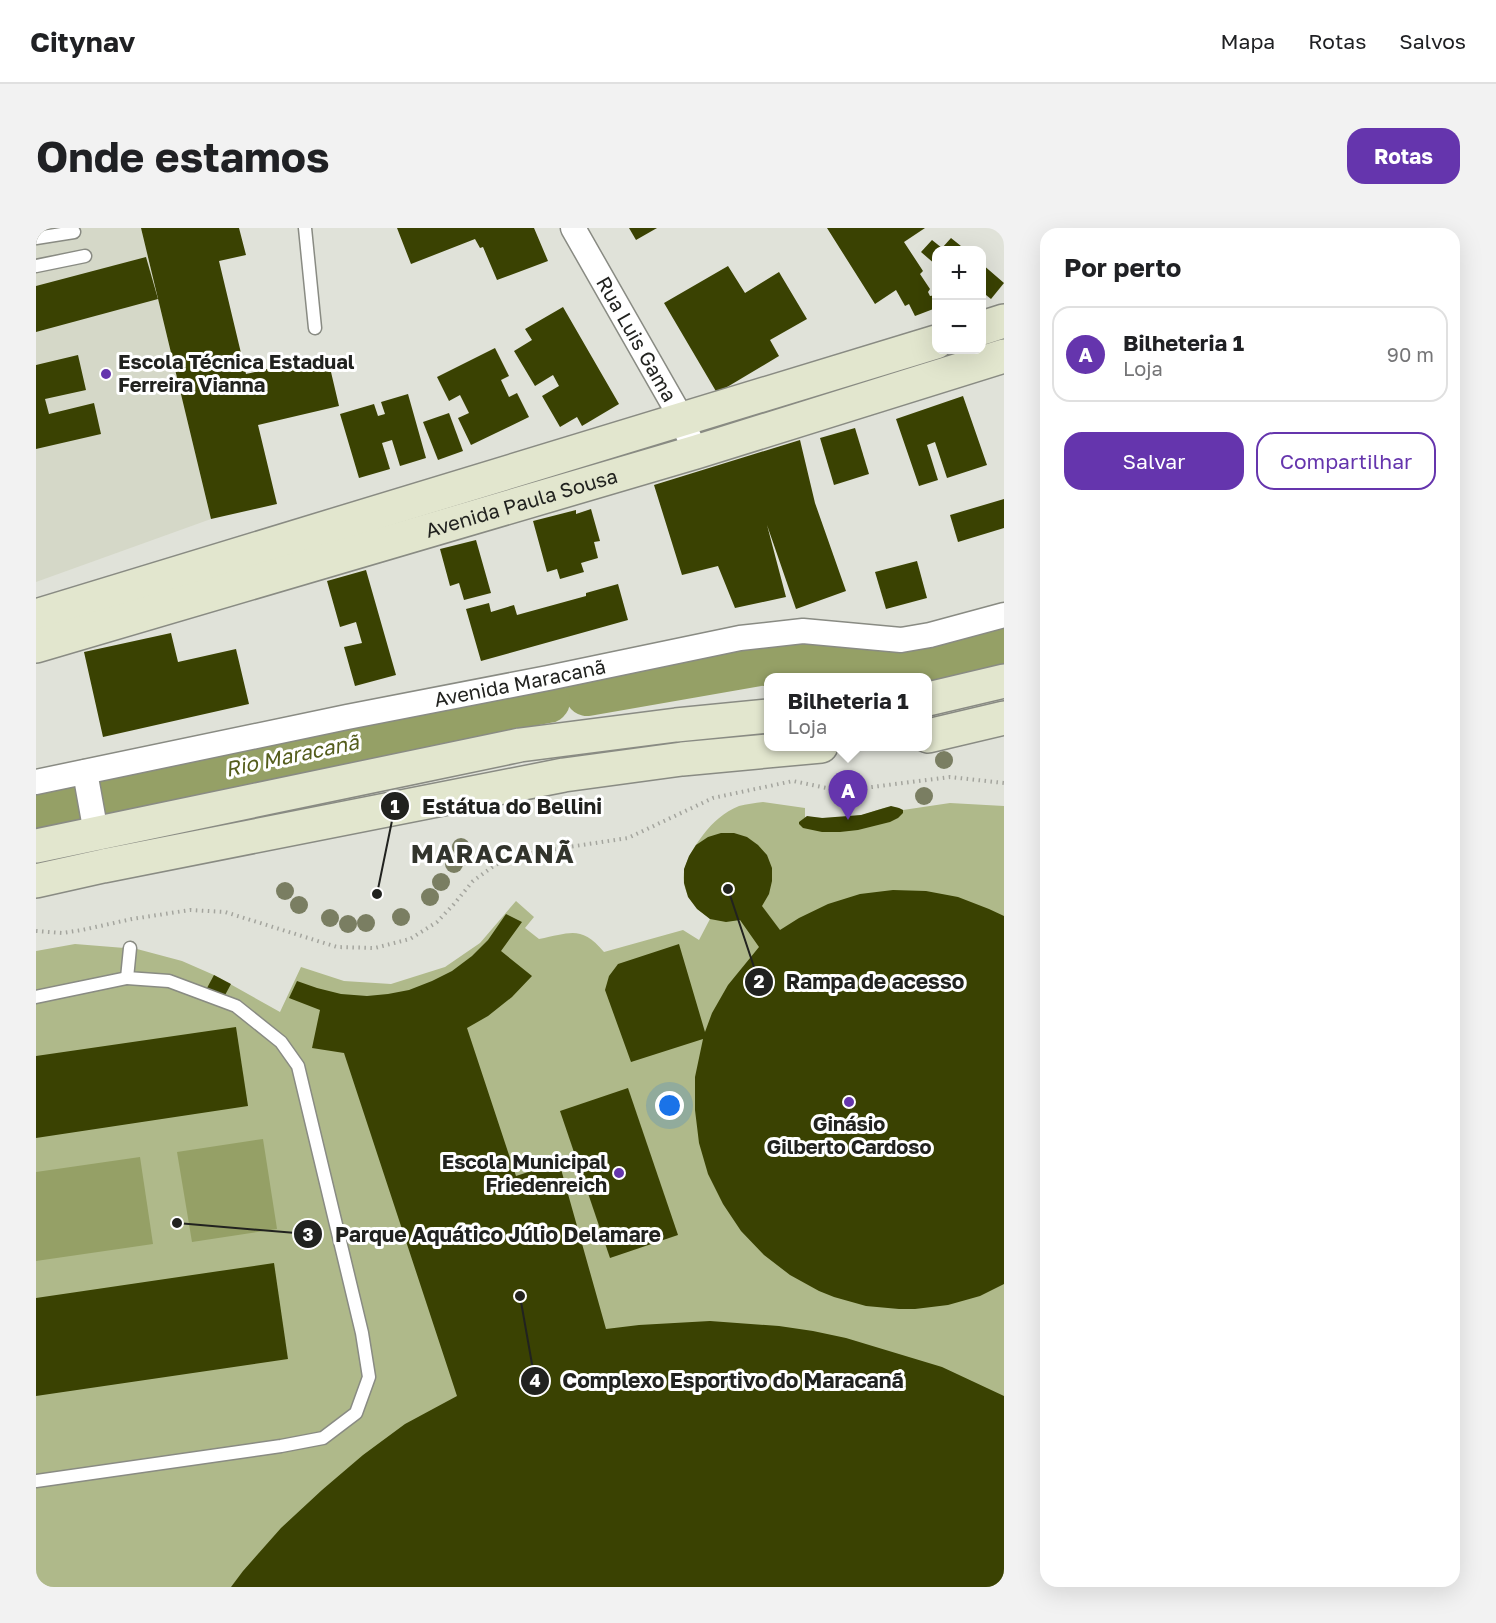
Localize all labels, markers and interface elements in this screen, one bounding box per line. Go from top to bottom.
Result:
text: Citynav [30,25,135,58]
text: Mapa [1221,28,1275,54]
text: Rotas [1308,28,1366,54]
text: Salvos [1399,28,1466,54]
button: Rotas [1347,128,1460,184]
text: Onde estamos [36,131,330,181]
map controls [932,246,986,354]
button: + [932,246,986,300]
text: Por perto [1064,252,1181,283]
street label: Rua Luis Gama [592,272,682,406]
button: − [932,300,986,354]
text: Bilheteria 1 [1123,329,1244,356]
text: A [1078,342,1093,366]
text: 90 m [1387,342,1434,366]
place label: Escola Técnica Estadual Ferreira Vianna [118,349,355,396]
text: Loja [1123,356,1163,380]
marker: Escola Técnica Estadual Ferreira Vianna [99,367,113,381]
button: Salvar [1064,432,1244,490]
button: Compartilhar [1256,432,1436,490]
street label: Avenida Paula Sousa [422,463,620,542]
street label: Avenida Maracanã [432,653,608,711]
popup [764,673,932,751]
text: Bilheteria 1 [787,687,909,714]
text: Loja [787,714,827,738]
water label: Rio Maracanã [223,728,362,782]
pin: A [828,770,868,820]
callout: Estátua do Bellini [380,787,614,826]
text: Estátua do Bellini [422,793,602,819]
text: 1 [390,795,400,817]
district label: MARACANÃ [411,838,575,869]
callout: Rampa de acesso [744,962,976,1001]
text: Rampa de acesso [786,968,964,994]
text: 2 [754,970,765,992]
your location [655,1091,684,1120]
marker: Ginásio Gilberto Cardoso [842,1095,856,1109]
place label: Ginásio Gilberto Cardoso [767,1111,931,1158]
place label: Escola Municipal Friedenreich [442,1149,607,1196]
marker: Escola Municipal Friedenreich [612,1166,626,1180]
callout: Parque Aquático Júlio Delamare [293,1215,673,1254]
text: Parque Aquático Júlio Delamare [335,1221,661,1247]
text: 3 [303,1223,314,1245]
callout: Complexo Esportivo do Maracanã [520,1361,916,1400]
text: Complexo Esportivo do Maracanã [562,1367,904,1393]
text: 4 [529,1369,541,1391]

